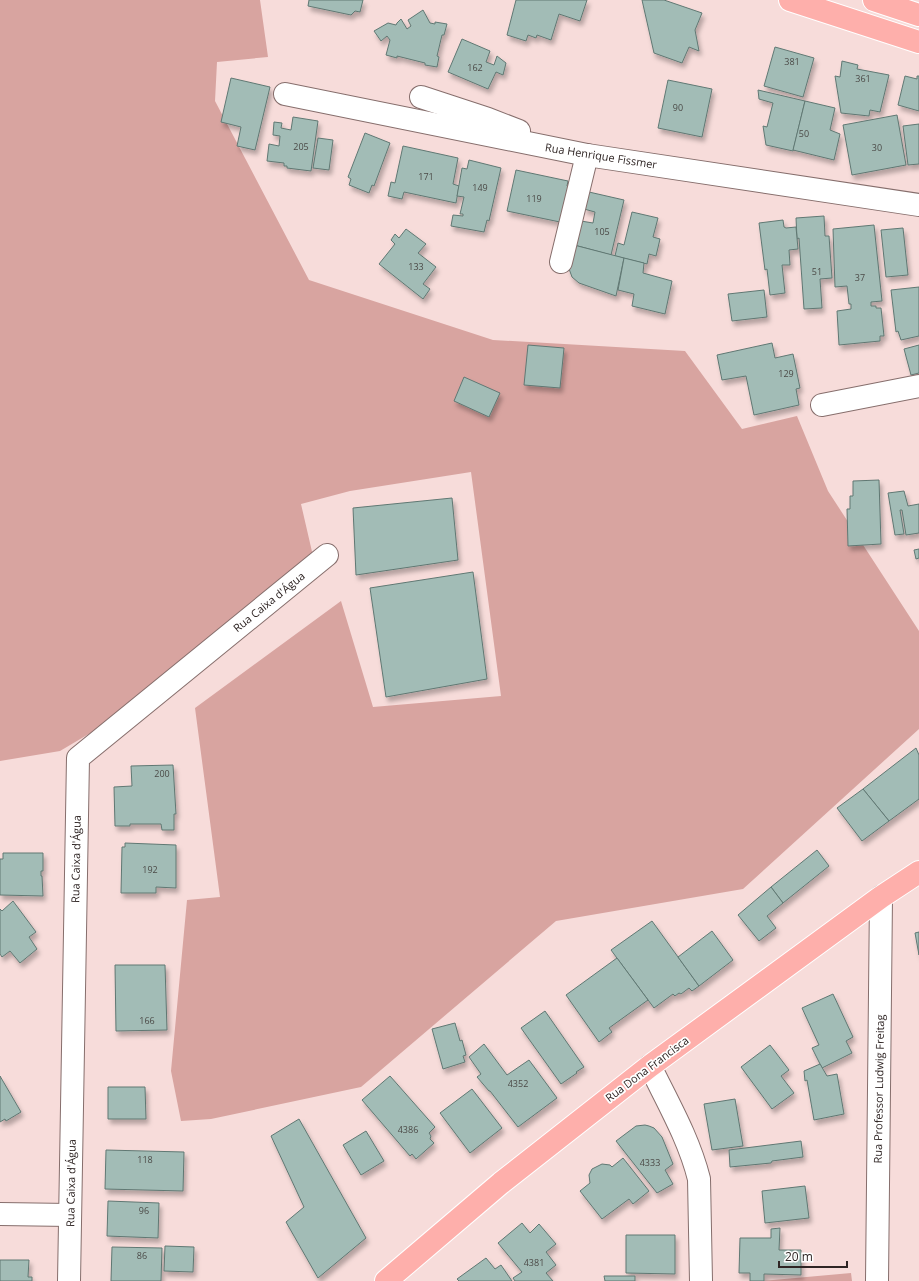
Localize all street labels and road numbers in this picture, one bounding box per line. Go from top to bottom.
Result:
street label: Rua Henrique Fissmer [544,139,659,172]
street label: Rua Caixa d'Água [230,568,308,635]
street label: Rua Caixa d'Água [67,815,84,903]
street label: Rua Professor Ludwig Freitag [870,1014,887,1164]
street label: Rua Dona Francisca [602,1032,691,1105]
street label: Rua Caixa d'Água [62,1139,79,1227]

